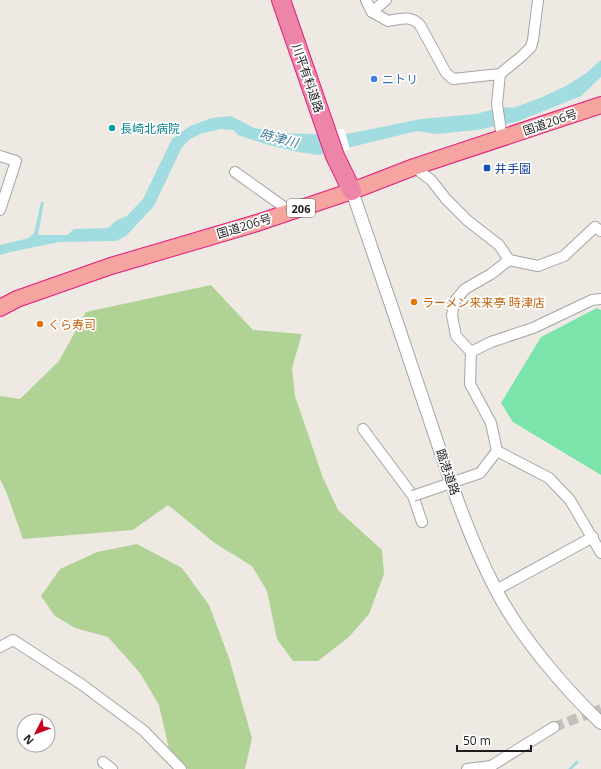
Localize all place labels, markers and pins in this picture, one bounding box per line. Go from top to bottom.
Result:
place label: ニトリ [382,71,418,88]
marker: ニトリ [369,74,379,84]
place label: 長崎北病院 [120,120,180,137]
marker: 長崎北病院 [107,123,117,133]
place label: 井手園 [495,160,531,177]
marker: 井手園 [482,163,492,173]
place label: ラーメン来来亭 時津店 [422,294,545,311]
marker: ラーメン来来亭 時津店 [409,297,419,307]
place label: くら寿司 [48,316,96,333]
marker: くら寿司 [35,319,45,329]

